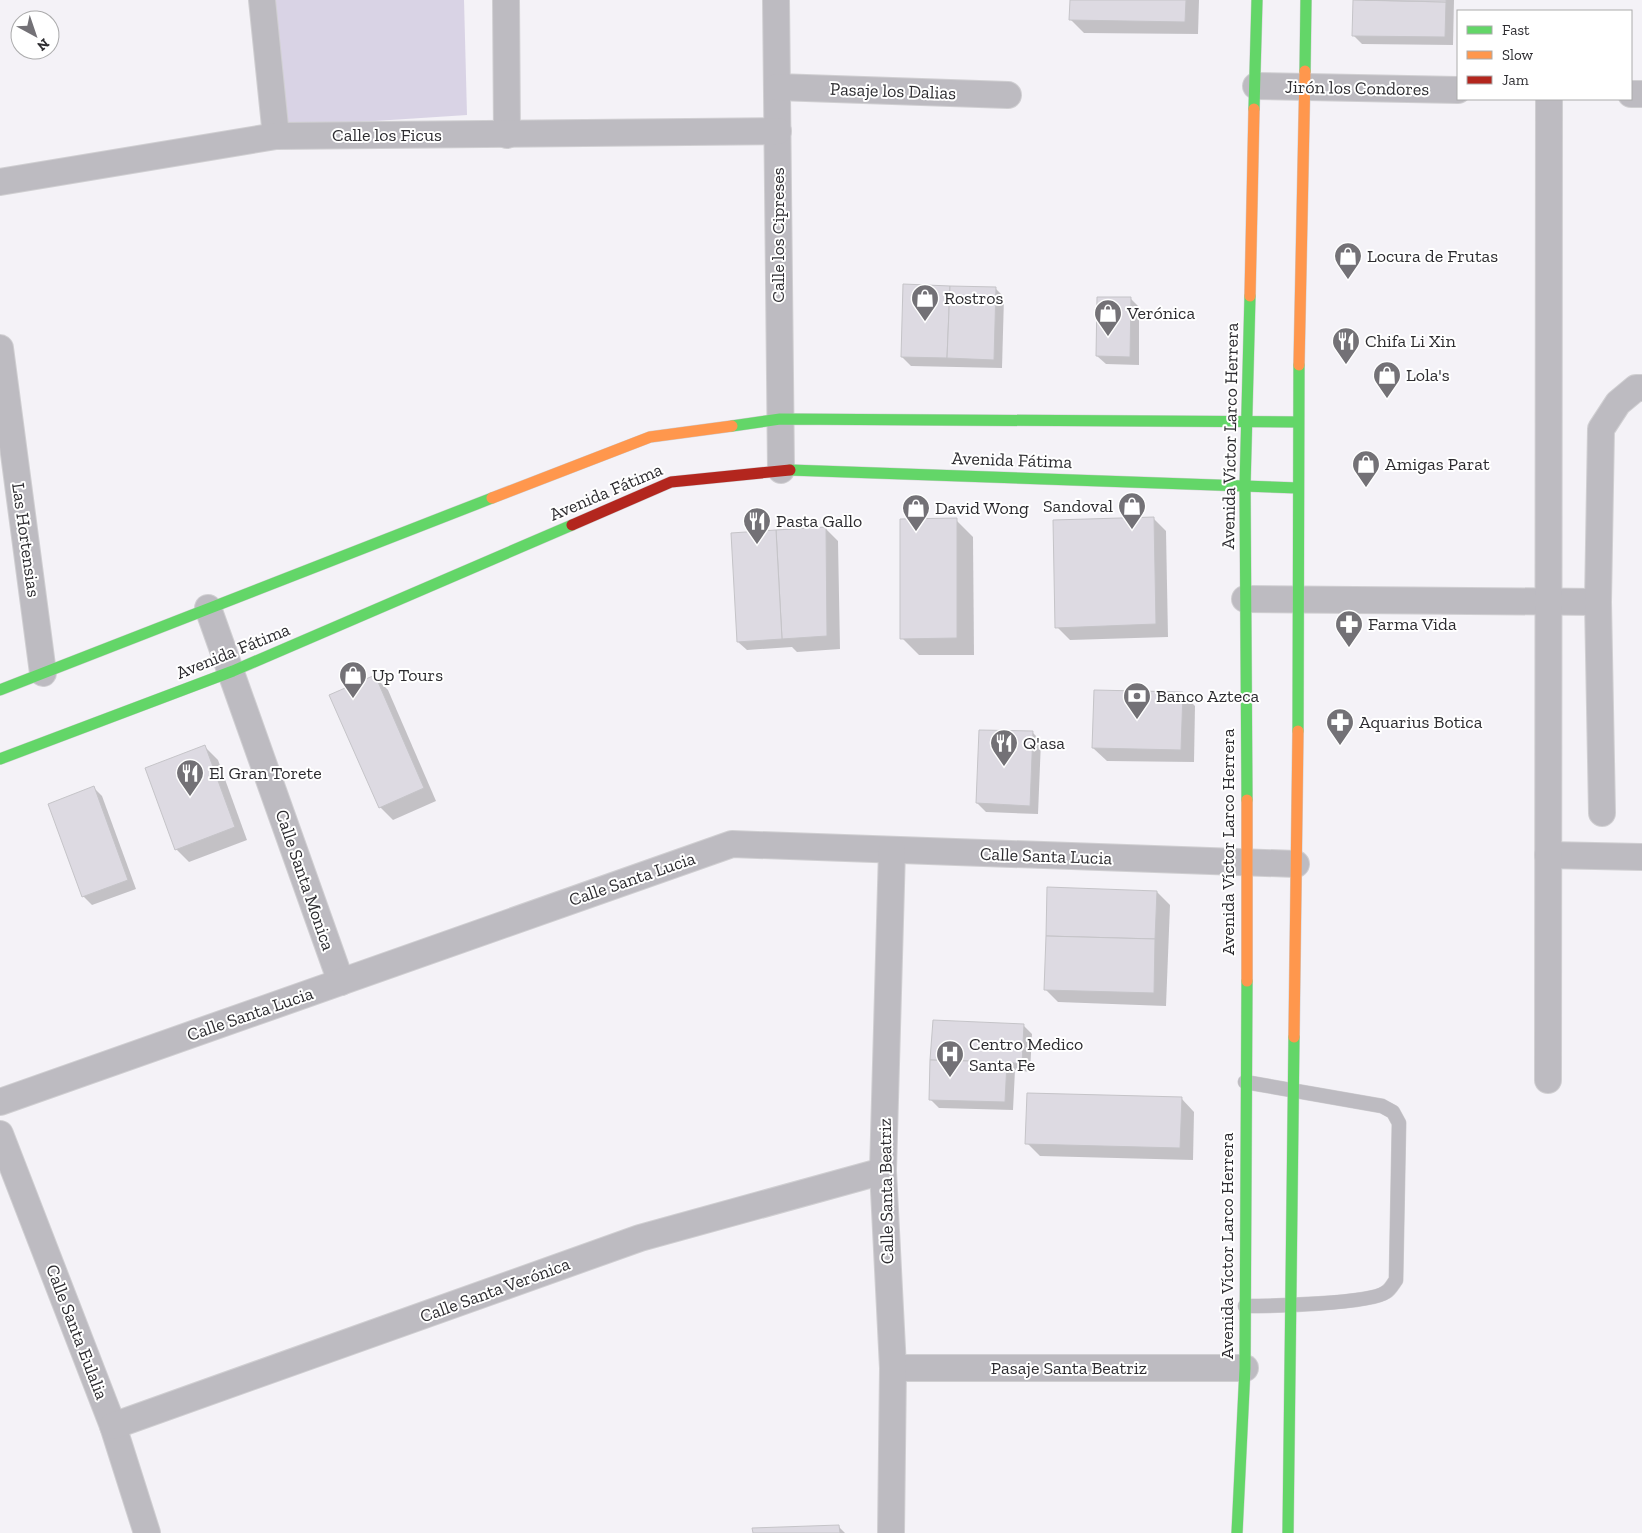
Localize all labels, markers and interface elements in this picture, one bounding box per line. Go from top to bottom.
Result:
north arrow [10,10,60,60]
legend [1457,10,1632,100]
text: Fast [1502,21,1530,39]
text: N [33,35,53,55]
text: Slow [1502,46,1534,64]
text: Jam [1502,71,1529,89]
street label: Jirón los Condores [1285,76,1429,100]
street label: Pasaje los Dalias [830,78,957,104]
street label: Calle los Ficus [332,124,442,146]
street label: Calle los Cipreses [767,167,789,303]
shop icon: Locura de Frutas [1333,241,1363,280]
place label: Locura de Frutas [1367,245,1498,267]
shop icon: Rostros [910,283,940,322]
place label: Rostros [944,287,1003,309]
shop icon: Verónica [1093,298,1123,337]
place label: Verónica [1126,302,1195,324]
street label: Avenida Víctor Larco Herrera [1217,322,1243,550]
restaurant icon: Chifa Li Xin [1331,326,1361,365]
place label: Chifa Li Xin [1365,330,1456,352]
shop icon: Lola's [1372,360,1402,399]
place label: Lola's [1406,364,1450,386]
street label: Avenida Fátima [951,447,1073,473]
shop icon: Amigas Parat [1351,449,1381,488]
place label: Amigas Parat [1385,453,1490,475]
street label: Avenida Fátima [546,458,666,526]
street label: Las Hortensias [7,481,45,599]
shop icon: Sandoval [1117,491,1147,530]
shop icon: David Wong [901,493,931,532]
place label: Sandoval [1043,495,1113,517]
place label: David Wong [935,497,1029,519]
restaurant icon: Pasta Gallo [742,506,772,545]
place label: Pasta Gallo [776,510,862,532]
pharmacy icon: Farma Vida [1334,609,1364,648]
place label: Farma Vida [1368,613,1457,635]
street label: Avenida Fátima [173,618,293,684]
shop icon: Up Tours [338,660,368,699]
place label: Up Tours [372,664,443,686]
bank icon: Banco Azteca [1122,681,1152,720]
place label: Banco Azteca [1156,685,1259,707]
pharmacy icon: Aquarius Botica [1325,707,1355,746]
place label: Aquarius Botica [1359,711,1483,733]
restaurant icon: Q'asa [989,728,1019,767]
street label: Avenida Víctor Larco Herrera [1217,728,1239,955]
place label: Q'asa [1023,732,1065,754]
restaurant icon: El Gran Torete [175,758,205,797]
place label: El Gran Torete [209,762,322,784]
street label: Calle Santa Monica [271,807,340,954]
street label: Calle Santa Lucia [979,843,1113,869]
street label: Calle Santa Lucia [566,847,698,911]
street label: Calle Santa Lucia [184,982,316,1046]
place label: Centro Medico Santa Fe [969,1033,1083,1076]
hospital icon: Centro Medico Santa Fe [935,1039,965,1078]
street label: Calle Santa Beatriz [874,1118,898,1264]
street label: Avenida Víctor Larco Herrera [1216,1132,1238,1359]
street label: Calle Santa Verónica [417,1253,573,1327]
street label: Calle Santa Eulalia [41,1261,113,1403]
street label: Pasaje Santa Beatriz [991,1357,1147,1379]

